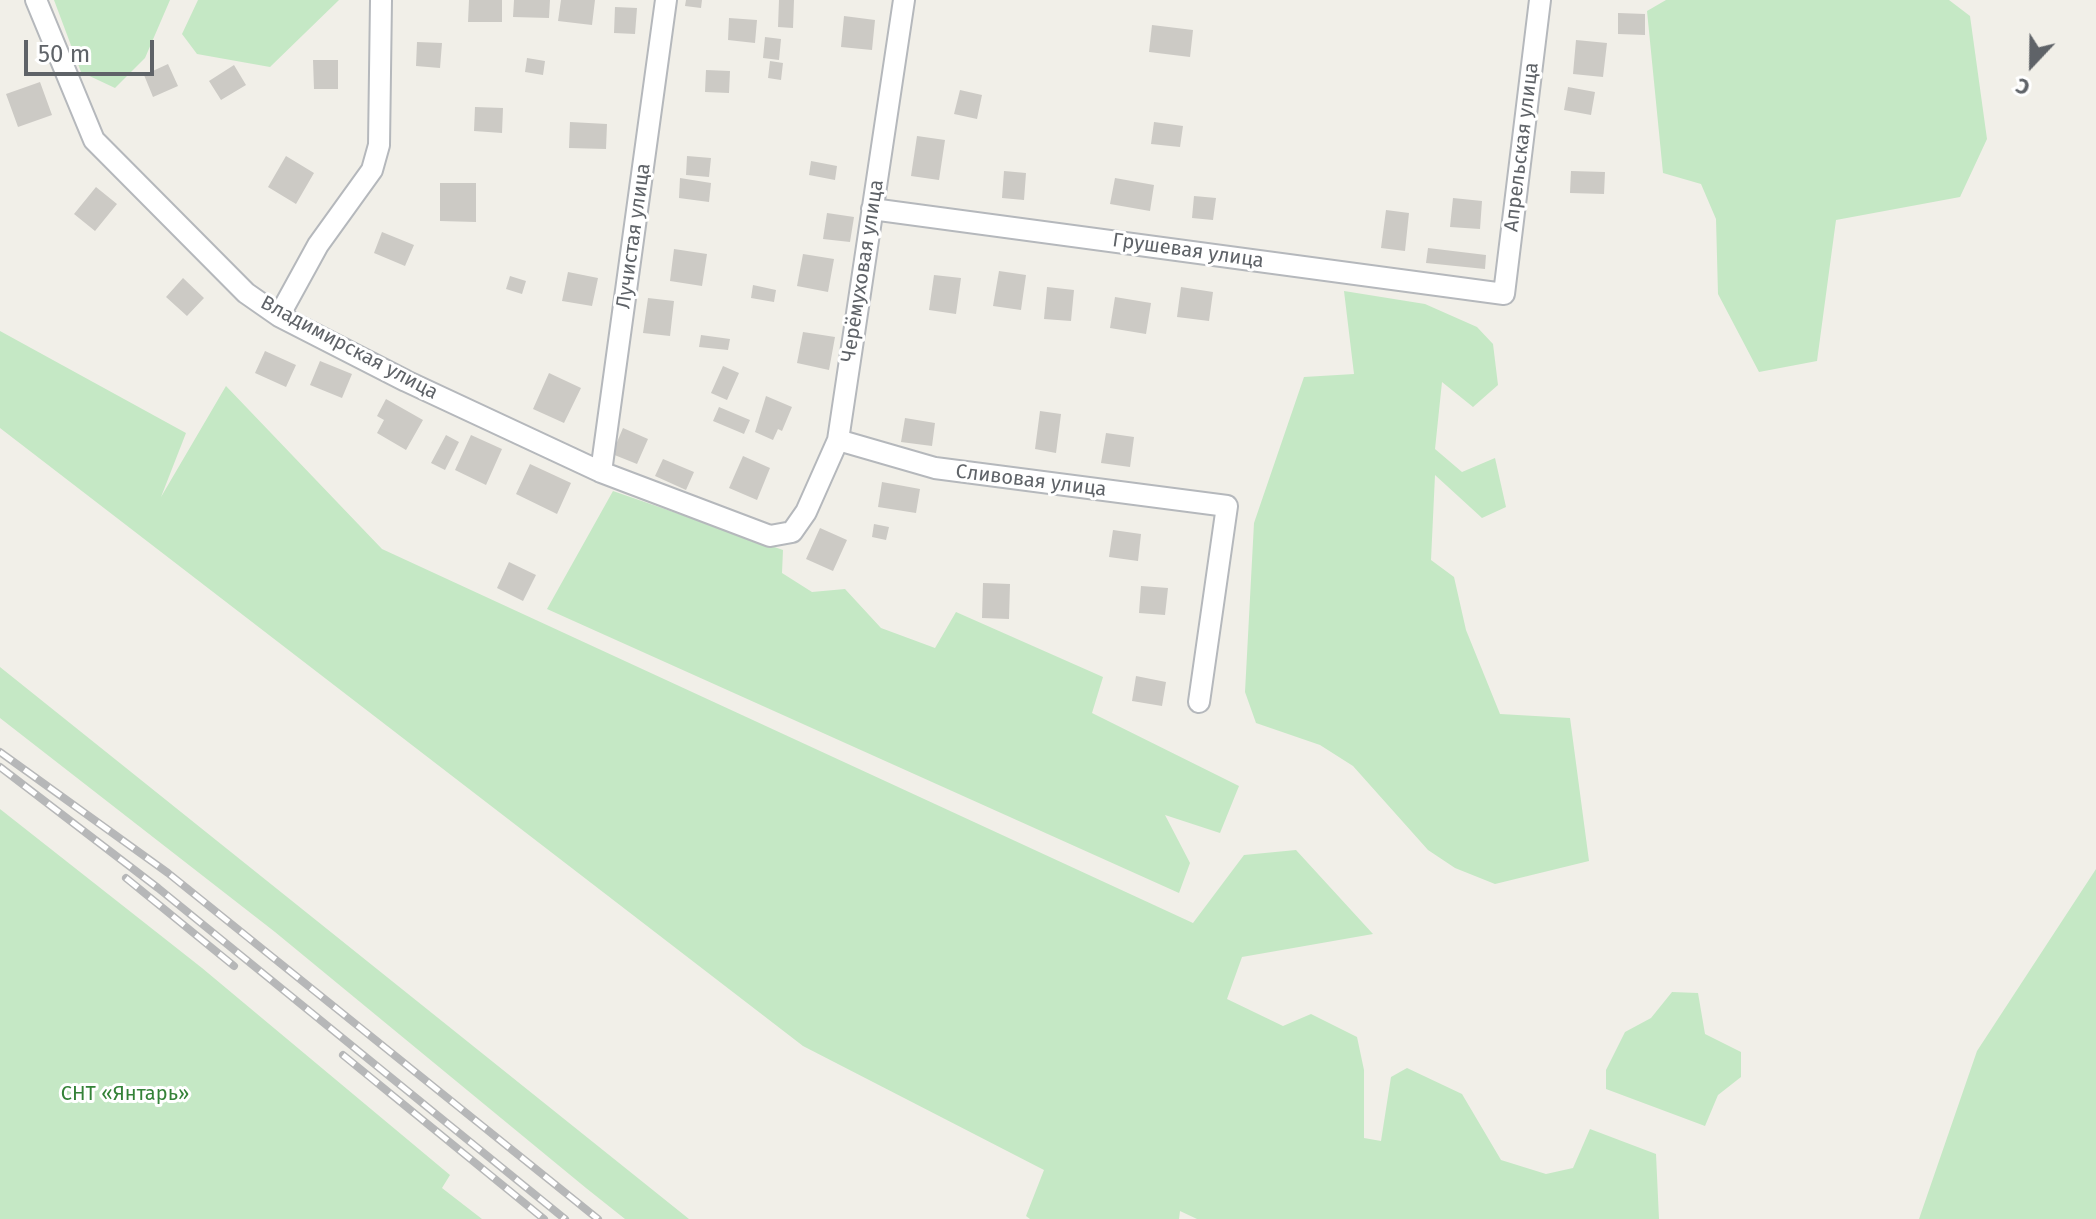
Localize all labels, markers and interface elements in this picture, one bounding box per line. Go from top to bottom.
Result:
scale bar [28,24,158,74]
north arrow [1992,24,2072,104]
text: 50 m [38,40,90,68]
street label: Апрельская улица [1500,61,1544,233]
text: С [2012,72,2034,102]
street label: Лучистая улица [612,162,656,310]
street label: Черёмуховая улица [837,178,889,364]
street label: Грушевая улица [1111,228,1265,274]
street label: Владимирская улица [256,291,442,405]
street label: Сливовая улица [954,460,1108,502]
park label: СНТ «Янтарь» [61,1082,189,1106]

